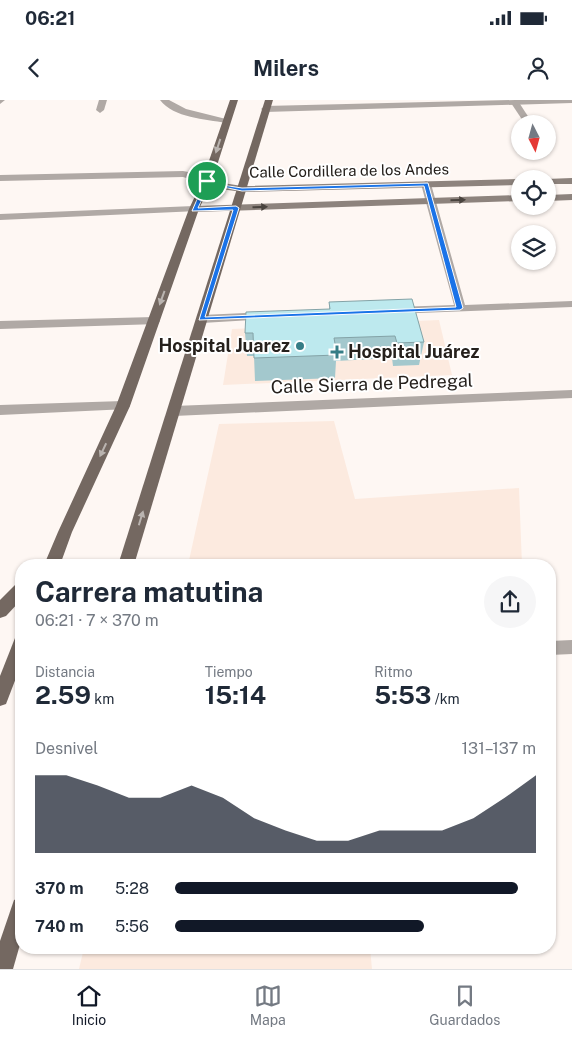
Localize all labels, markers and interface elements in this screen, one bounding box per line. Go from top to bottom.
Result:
text: 06:21 [25,7,75,29]
icon: back [20,54,48,82]
icon: person [524,54,552,82]
text: Milers [253,55,319,81]
north arrow [511,115,556,160]
map controls [511,115,556,270]
one-way arrow [214,139,222,154]
pin [186,160,228,202]
street label: Calle Cordillera de los Andes [249,160,449,181]
icon: arrive [193,167,221,195]
button: locate [511,170,556,215]
one-way arrow [450,196,466,204]
one-way arrow [253,203,269,211]
button: layers [511,225,556,270]
one-way arrow [158,291,165,306]
place label: Hospital Juarez [159,335,290,356]
marker: Hospital Juarez [294,340,306,352]
place label: Hospital Juárez [348,341,479,362]
marker: Hospital Juárez [330,345,344,359]
street label: Calle Sierra de Pedregal [271,369,473,398]
one-way arrow [99,443,107,457]
one-way arrow [137,511,145,526]
text: Carrera matutina [35,575,263,608]
button: share [484,576,536,628]
text: 06:21 · 7 × 370 m [35,611,159,630]
text: Distancia [35,664,95,680]
text: Tiempo [205,664,253,680]
text: Ritmo [374,664,413,680]
text: 2.59 [35,680,91,710]
text: 15:14 [205,680,266,710]
text: 5:53 [374,680,431,710]
text: km [91,691,114,707]
text: /km [431,691,460,707]
text: Desnivel [35,739,98,758]
text: 131–137 m [462,739,536,758]
text: 370 m [35,879,84,898]
text: 5:28 [115,879,149,898]
text: 740 m [35,917,84,936]
text: 5:56 [115,917,149,936]
tab: Inicio [72,982,106,1028]
tab: Mapa [250,982,286,1028]
tab: Guardados [429,982,500,1028]

